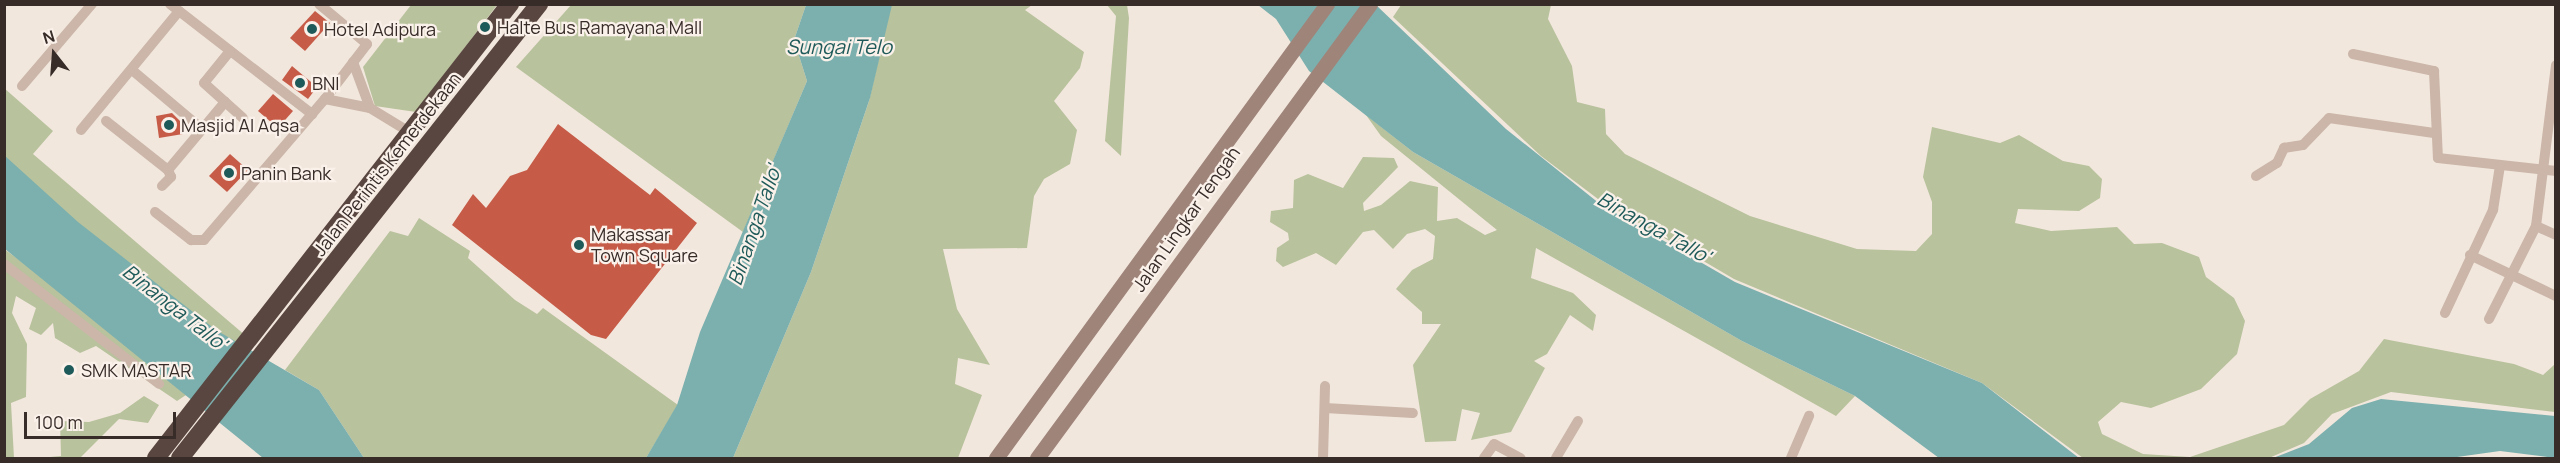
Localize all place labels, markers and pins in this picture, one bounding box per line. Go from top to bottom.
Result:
place label: Halte Bus Ramayana Mall [497,16,702,38]
place label: Hotel Adipura [324,18,436,40]
marker: Halte Bus Ramayana Mall [478,20,492,34]
marker: Hotel Adipura [305,22,319,36]
place label: BNI [312,72,340,94]
marker: BNI [293,76,307,90]
place label: Masjid Al Aqsa [181,114,299,136]
marker: Masjid Al Aqsa [162,118,176,132]
place label: Panin Bank [241,162,331,184]
marker: Panin Bank [222,166,236,180]
place label: Makassar Town Square [591,224,698,266]
marker: Makassar Town Square [572,238,586,252]
place label: SMK MASTAR [81,359,192,381]
marker: SMK MASTAR [62,363,76,377]

